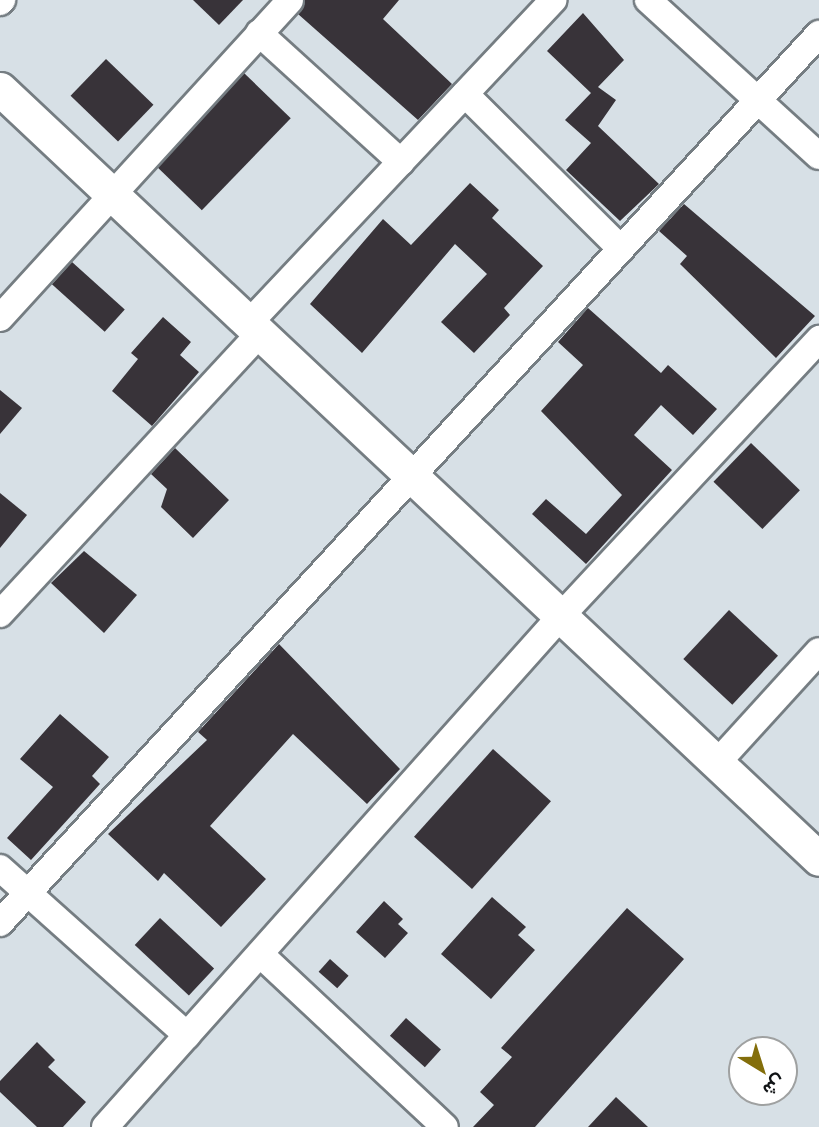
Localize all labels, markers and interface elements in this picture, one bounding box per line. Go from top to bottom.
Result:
north arrow [728,1036,798,1106]
text: ش [758,1069,791,1102]

